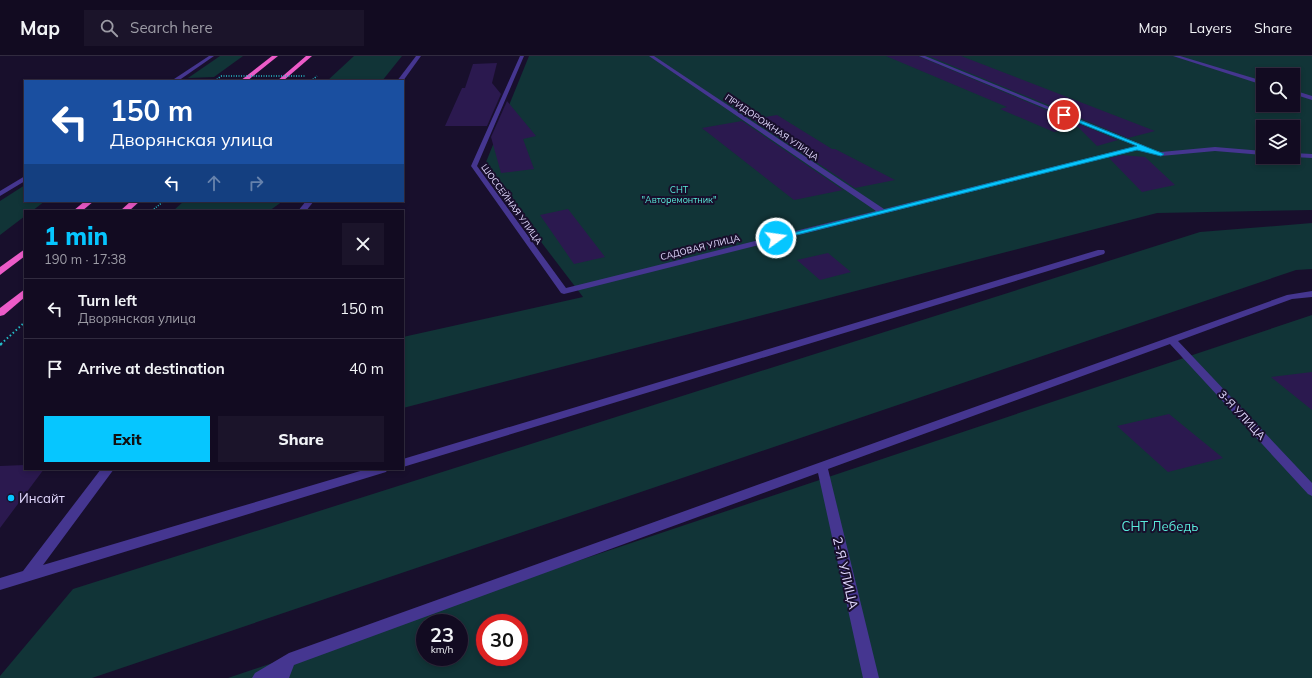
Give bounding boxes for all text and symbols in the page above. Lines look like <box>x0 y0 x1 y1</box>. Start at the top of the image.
search box <box>84 10 364 46</box>
text: Map <box>20 16 60 40</box>
icon: search <box>98 17 120 39</box>
text: Search here <box>130 18 213 37</box>
text: Map <box>1138 19 1167 37</box>
text: Layers <box>1189 19 1232 37</box>
text: Share <box>1254 19 1292 37</box>
map controls <box>1256 68 1300 164</box>
button: search <box>1256 68 1300 112</box>
street label: ПРИДОРОЖНАЯ УЛИЦА <box>723 91 821 163</box>
text: 150 m <box>110 93 193 128</box>
icon: left <box>44 96 96 148</box>
pin <box>1047 98 1081 132</box>
icon: arrive <box>1053 104 1075 126</box>
button: layers <box>1256 120 1300 164</box>
text: Дворянская улица <box>110 128 273 151</box>
street label: ШОССЕЙНАЯ УЛИЦА <box>479 162 545 247</box>
icon: left <box>161 172 183 194</box>
icon: ahead <box>203 172 225 194</box>
icon: right <box>245 172 267 194</box>
park label: СНТ "Авторемонтник" <box>642 184 716 205</box>
position arrow <box>755 217 797 259</box>
text: 1 min <box>44 221 108 251</box>
button: close <box>342 223 384 265</box>
street label: САДОВАЯ УЛИЦА <box>659 232 741 262</box>
text: 190 m · 17:38 <box>44 251 126 267</box>
text: Turn left <box>78 291 137 310</box>
icon: left <box>44 298 66 320</box>
text: 150 m <box>340 299 384 318</box>
text: Дворянская улица <box>78 310 196 326</box>
icon: arrive <box>44 358 66 380</box>
text: Arrive at destination <box>78 359 225 378</box>
text: 40 m <box>349 359 384 378</box>
street label: 3-Я УЛИЦА <box>1216 387 1268 443</box>
button: Exit <box>44 416 210 462</box>
button: Share <box>218 416 384 462</box>
place label: Инсайт <box>19 490 65 506</box>
marker: Инсайт <box>6 493 16 503</box>
park label: СНТ Лебедь <box>1121 518 1199 534</box>
street label: 2-Я УЛИЦА <box>830 535 862 611</box>
speed limit sign: 30 <box>476 614 528 666</box>
text: 23 <box>430 622 454 647</box>
text: km/h <box>431 643 453 656</box>

